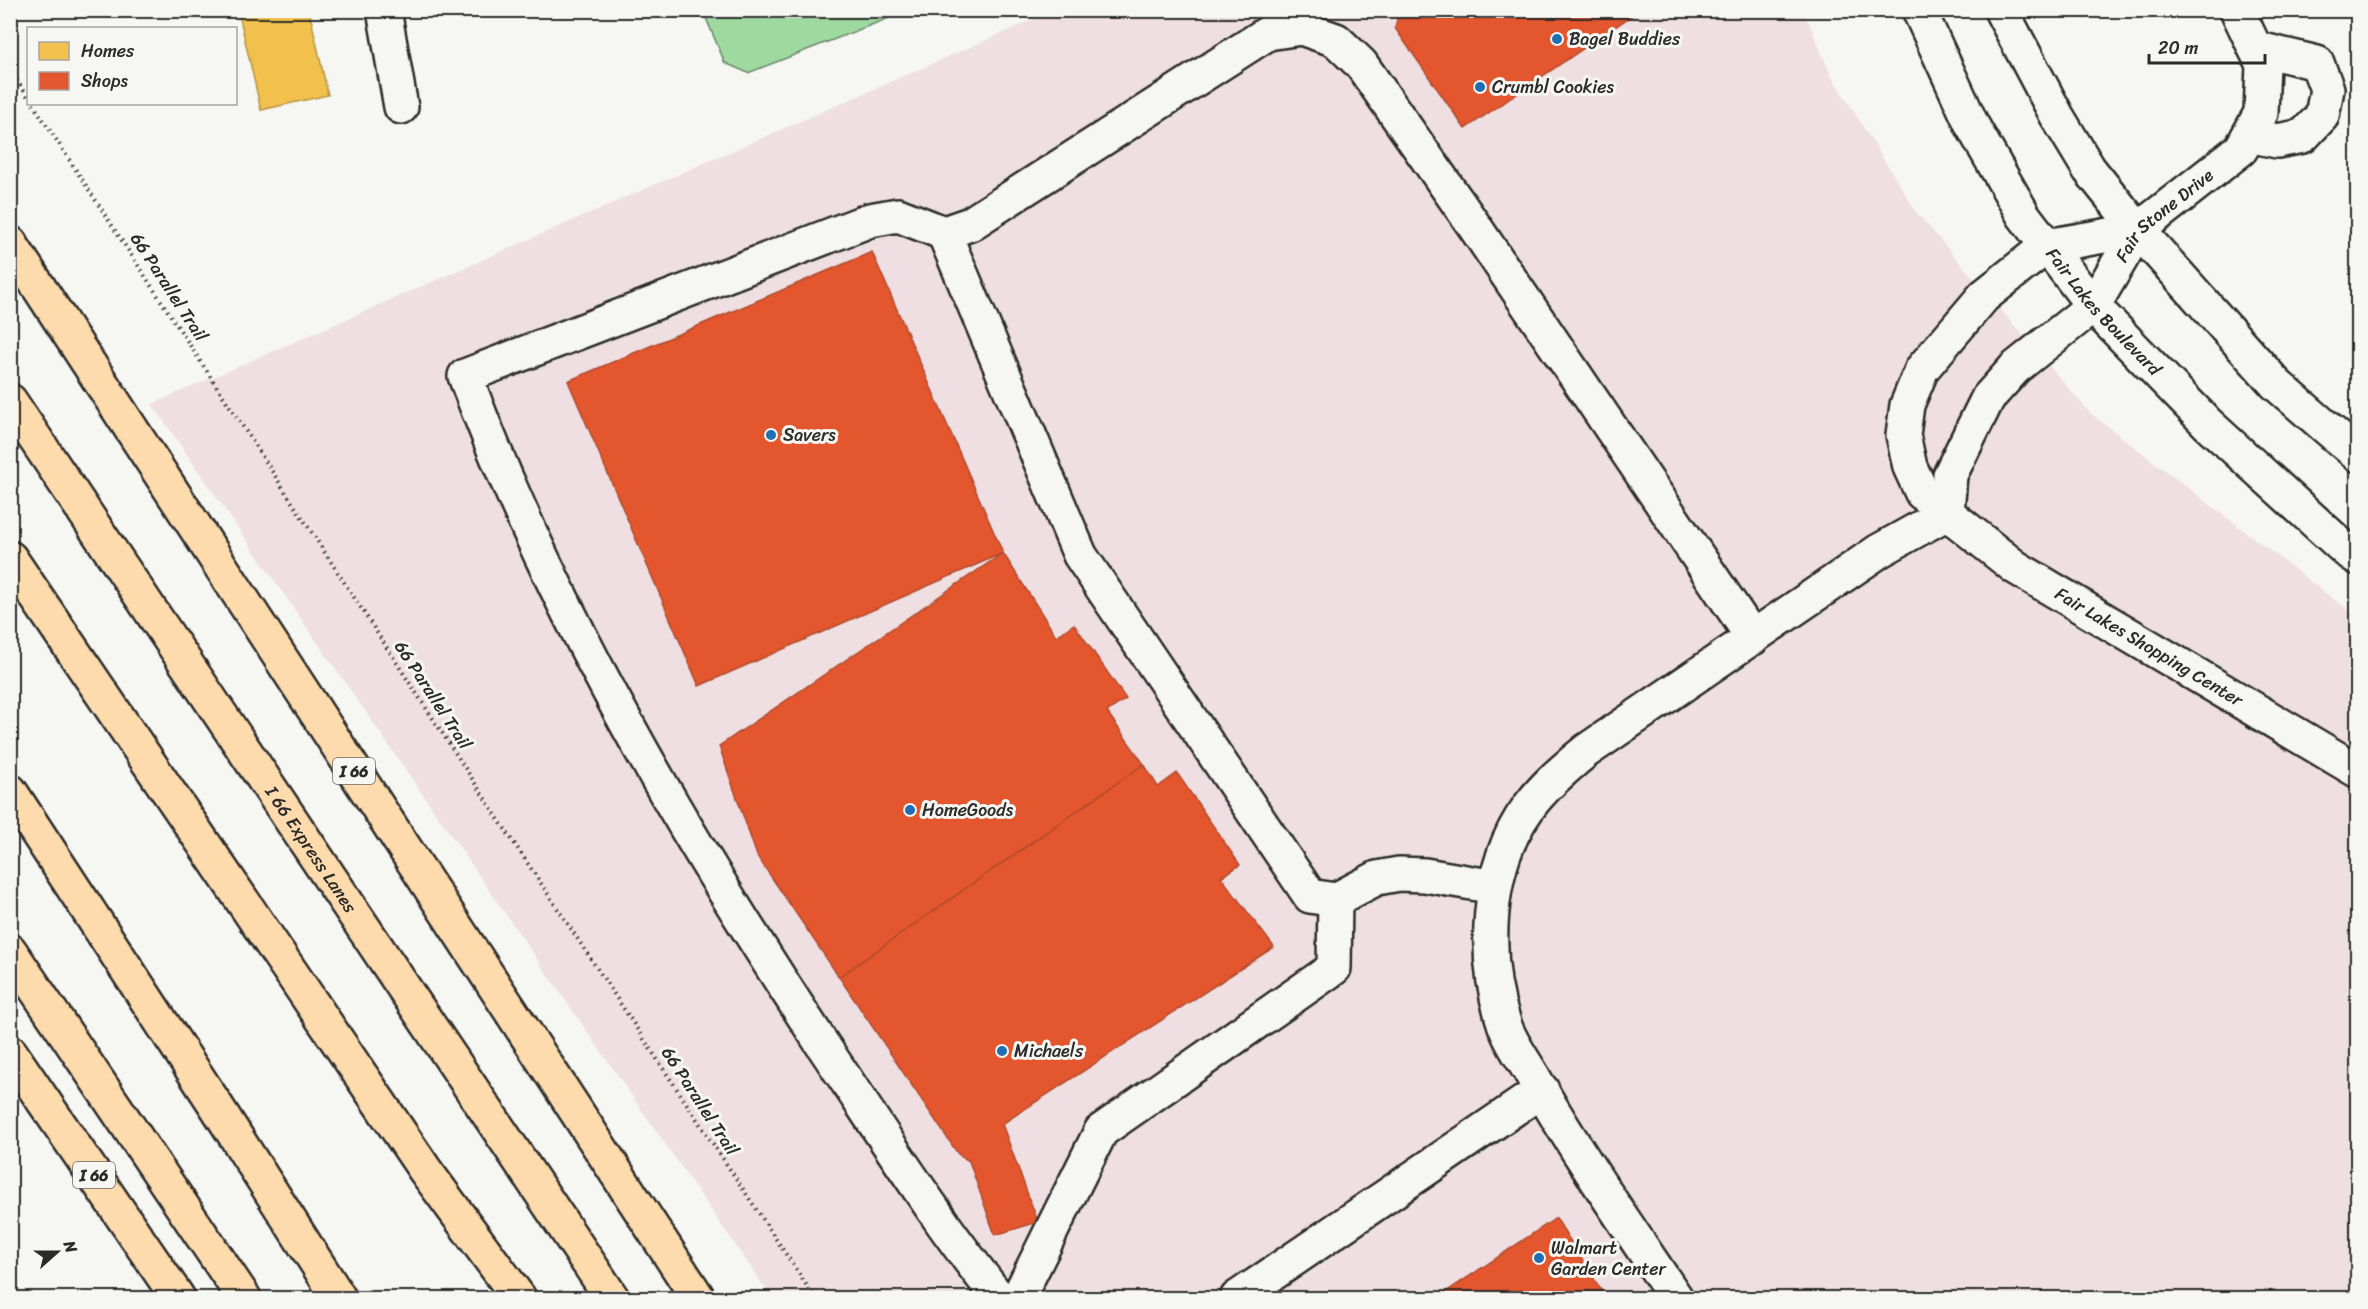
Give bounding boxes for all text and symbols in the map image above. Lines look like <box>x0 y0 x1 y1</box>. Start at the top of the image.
place label: Bagel Buddies <box>1569 23 1681 55</box>
legend <box>27 27 237 105</box>
scale bar <box>2149 27 2264 65</box>
marker: Bagel Buddies <box>1550 32 1564 46</box>
text: 20 m <box>2158 32 2198 64</box>
text: Homes <box>81 35 135 67</box>
text: Shops <box>81 65 128 97</box>
place label: Crumbl Cookies <box>1492 71 1615 103</box>
marker: Crumbl Cookies <box>1473 80 1487 94</box>
street label: Fair Stone Drive <box>2106 160 2221 269</box>
street label: 66 Parallel Trail <box>121 226 217 349</box>
street label: Fair Lakes Boulevard <box>2037 240 2170 385</box>
place label: Savers <box>783 419 836 451</box>
marker: Savers <box>764 428 778 442</box>
street label: Fair Lakes Shopping Center <box>2049 578 2251 716</box>
street label: 66 Parallel Trail <box>385 634 481 757</box>
road number: I 66 <box>333 758 375 784</box>
street label: I 66 Express Lanes <box>256 778 366 920</box>
place label: HomeGoods <box>922 794 1014 826</box>
marker: HomeGoods <box>903 803 917 817</box>
place label: Michaels <box>1014 1035 1084 1067</box>
street label: 66 Parallel Trail <box>652 1040 748 1163</box>
marker: Michaels <box>995 1044 1009 1058</box>
road number: I 66 <box>73 1162 115 1188</box>
north arrow <box>27 1222 87 1282</box>
place label: Walmart Garden Center <box>1551 1232 1668 1285</box>
text: N <box>55 1235 86 1258</box>
marker: Walmart Garden Center <box>1532 1251 1546 1265</box>

